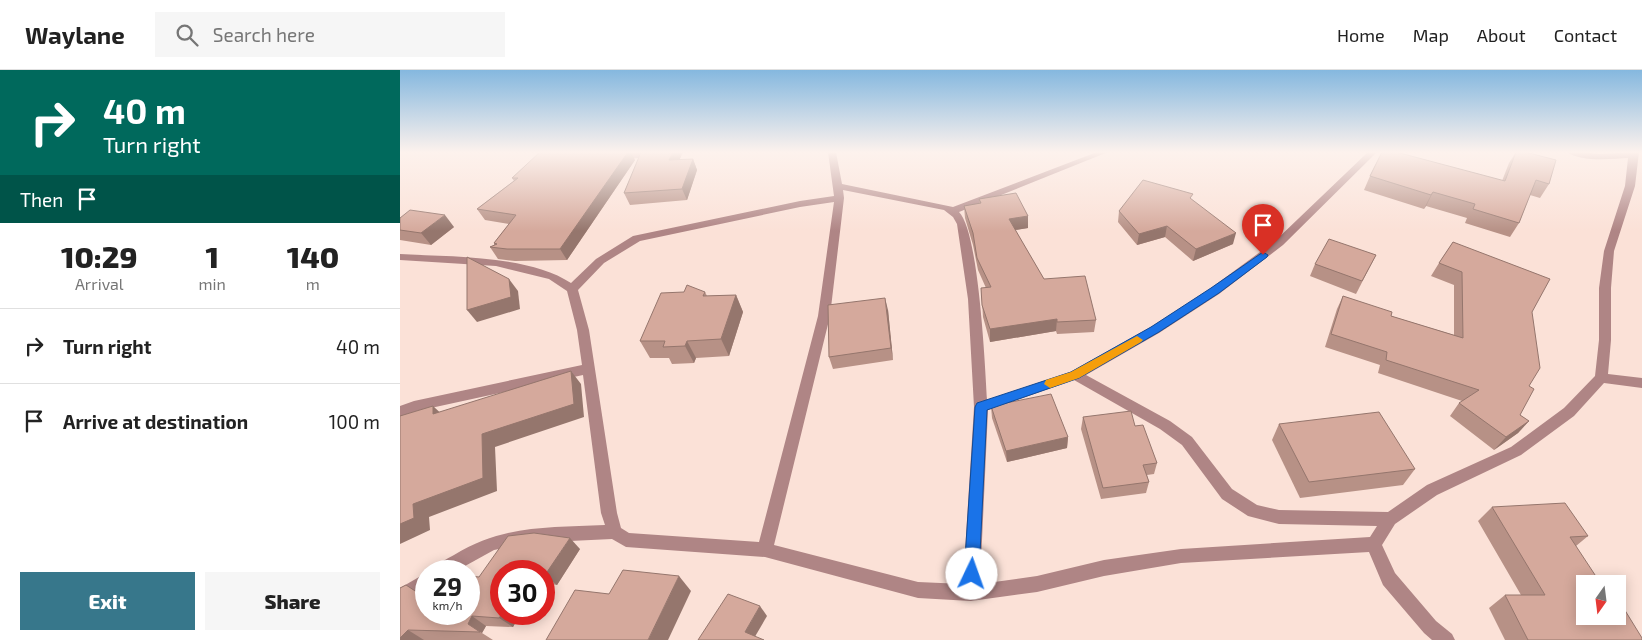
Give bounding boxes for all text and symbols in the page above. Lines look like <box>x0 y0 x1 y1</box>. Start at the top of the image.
search box <box>155 12 505 57</box>
text: Waylane <box>25 20 125 49</box>
icon: search <box>173 21 201 49</box>
text: Search here <box>213 23 315 46</box>
text: Home <box>1337 24 1385 46</box>
text: Map <box>1413 24 1449 46</box>
text: About <box>1477 24 1526 46</box>
text: Contact <box>1554 24 1617 46</box>
text: 40 m <box>103 89 186 131</box>
icon: right <box>20 90 85 155</box>
text: Turn right <box>103 131 201 157</box>
icon: arrive <box>73 185 101 213</box>
text: Then <box>20 188 63 211</box>
pin <box>1242 204 1284 255</box>
icon: arrive <box>1249 211 1277 239</box>
text: 10:29 <box>61 238 138 274</box>
text: 1 <box>205 238 219 274</box>
text: 140 <box>287 238 339 274</box>
text: Arrival <box>75 274 124 293</box>
text: min <box>199 274 226 293</box>
text: m <box>306 274 320 293</box>
icon: right <box>20 332 48 360</box>
text: Turn right <box>63 335 151 358</box>
text: 40 m <box>336 335 380 358</box>
icon: arrive <box>20 407 48 435</box>
text: Arrive at destination <box>63 410 248 433</box>
text: 100 m <box>329 410 380 433</box>
position arrow <box>945 547 997 599</box>
speed limit sign: 30 <box>490 560 555 625</box>
text: 29 <box>433 571 462 601</box>
button: Exit <box>20 572 195 630</box>
button: Share <box>205 572 380 630</box>
north arrow <box>1576 575 1626 625</box>
map controls <box>1576 575 1626 625</box>
text: km/h <box>433 598 462 612</box>

